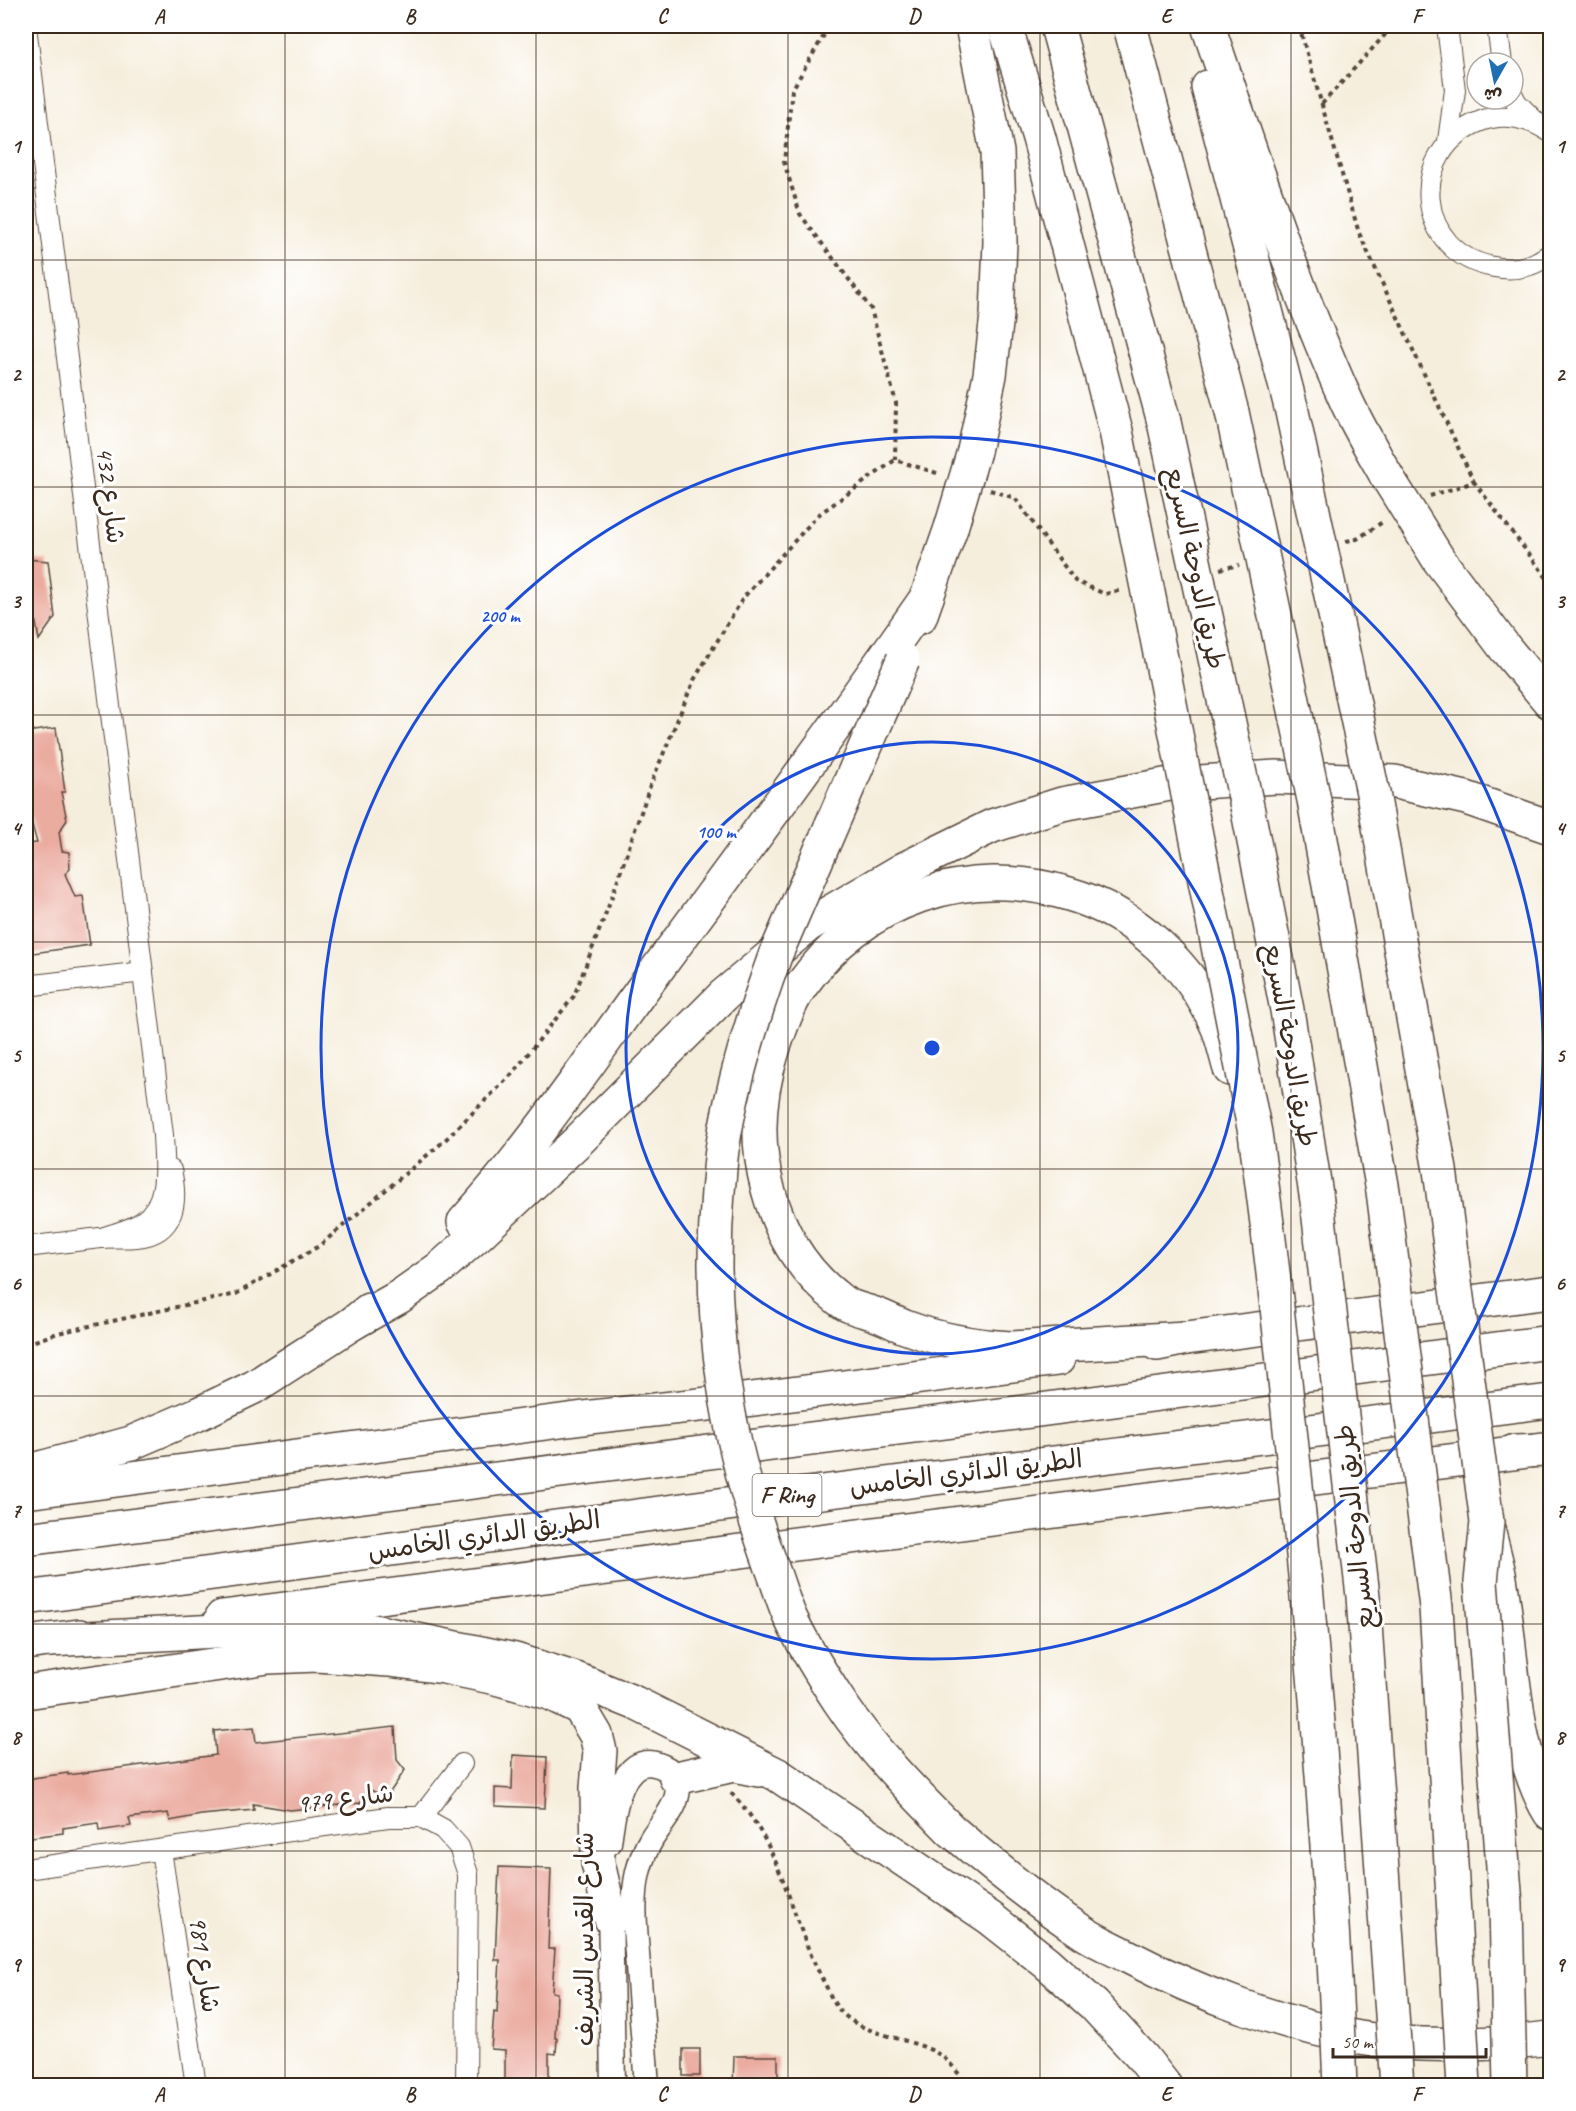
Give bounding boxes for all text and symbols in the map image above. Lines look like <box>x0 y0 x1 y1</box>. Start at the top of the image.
text: A <box>154 4 166 29</box>
text: B <box>405 4 417 29</box>
text: C <box>657 4 669 29</box>
text: D <box>908 4 922 29</box>
text: E <box>1161 4 1175 29</box>
text: F <box>1412 4 1426 29</box>
north arrow <box>1465 51 1525 111</box>
text: ش <box>1483 84 1503 106</box>
text: 1 <box>12 134 23 159</box>
text: 1 <box>1556 134 1567 159</box>
text: 2 <box>12 362 23 387</box>
text: 2 <box>1556 362 1567 387</box>
street label: شارع 432 <box>87 445 133 546</box>
street label: طريق الدوحة السريع <box>1156 464 1233 673</box>
text: 3 <box>12 589 23 614</box>
text: 3 <box>1556 589 1567 614</box>
text: 200 m <box>481 605 521 627</box>
text: 4 <box>12 816 24 841</box>
text: 4 <box>1556 816 1568 841</box>
text: 100 m <box>697 821 737 843</box>
street label: طريق الدوحة السريع <box>1254 941 1325 1150</box>
centre of rings <box>922 1038 942 1058</box>
text: 5 <box>12 1043 23 1068</box>
text: 5 <box>1556 1043 1567 1068</box>
text: 6 <box>11 1271 22 1296</box>
text: 6 <box>1555 1271 1566 1296</box>
street label: طريق الدوحة السريع <box>1327 1423 1384 1631</box>
street label: الطريق الدائري الخامس <box>848 1442 1085 1505</box>
road number: F Ring <box>752 1474 822 1516</box>
text: 7 <box>12 1498 23 1523</box>
text: 7 <box>1556 1498 1567 1523</box>
street label: الطريق الدائري الخامس <box>366 1503 603 1570</box>
text: 8 <box>12 1725 24 1750</box>
text: 8 <box>1556 1725 1568 1750</box>
street label: شارع 979 <box>295 1776 396 1822</box>
street label: شارع القدس الشريف <box>568 1832 602 2046</box>
street label: شارع 981 <box>180 1913 228 2015</box>
text: 9 <box>12 1952 23 1977</box>
text: 9 <box>1556 1952 1567 1977</box>
scale bar <box>1333 2021 1486 2059</box>
text: 50 m <box>1342 2031 1375 2053</box>
text: A <box>154 2082 166 2107</box>
text: B <box>405 2082 417 2107</box>
text: C <box>657 2082 669 2107</box>
text: D <box>908 2082 922 2107</box>
text: E <box>1161 2082 1175 2107</box>
text: F <box>1412 2082 1426 2107</box>

